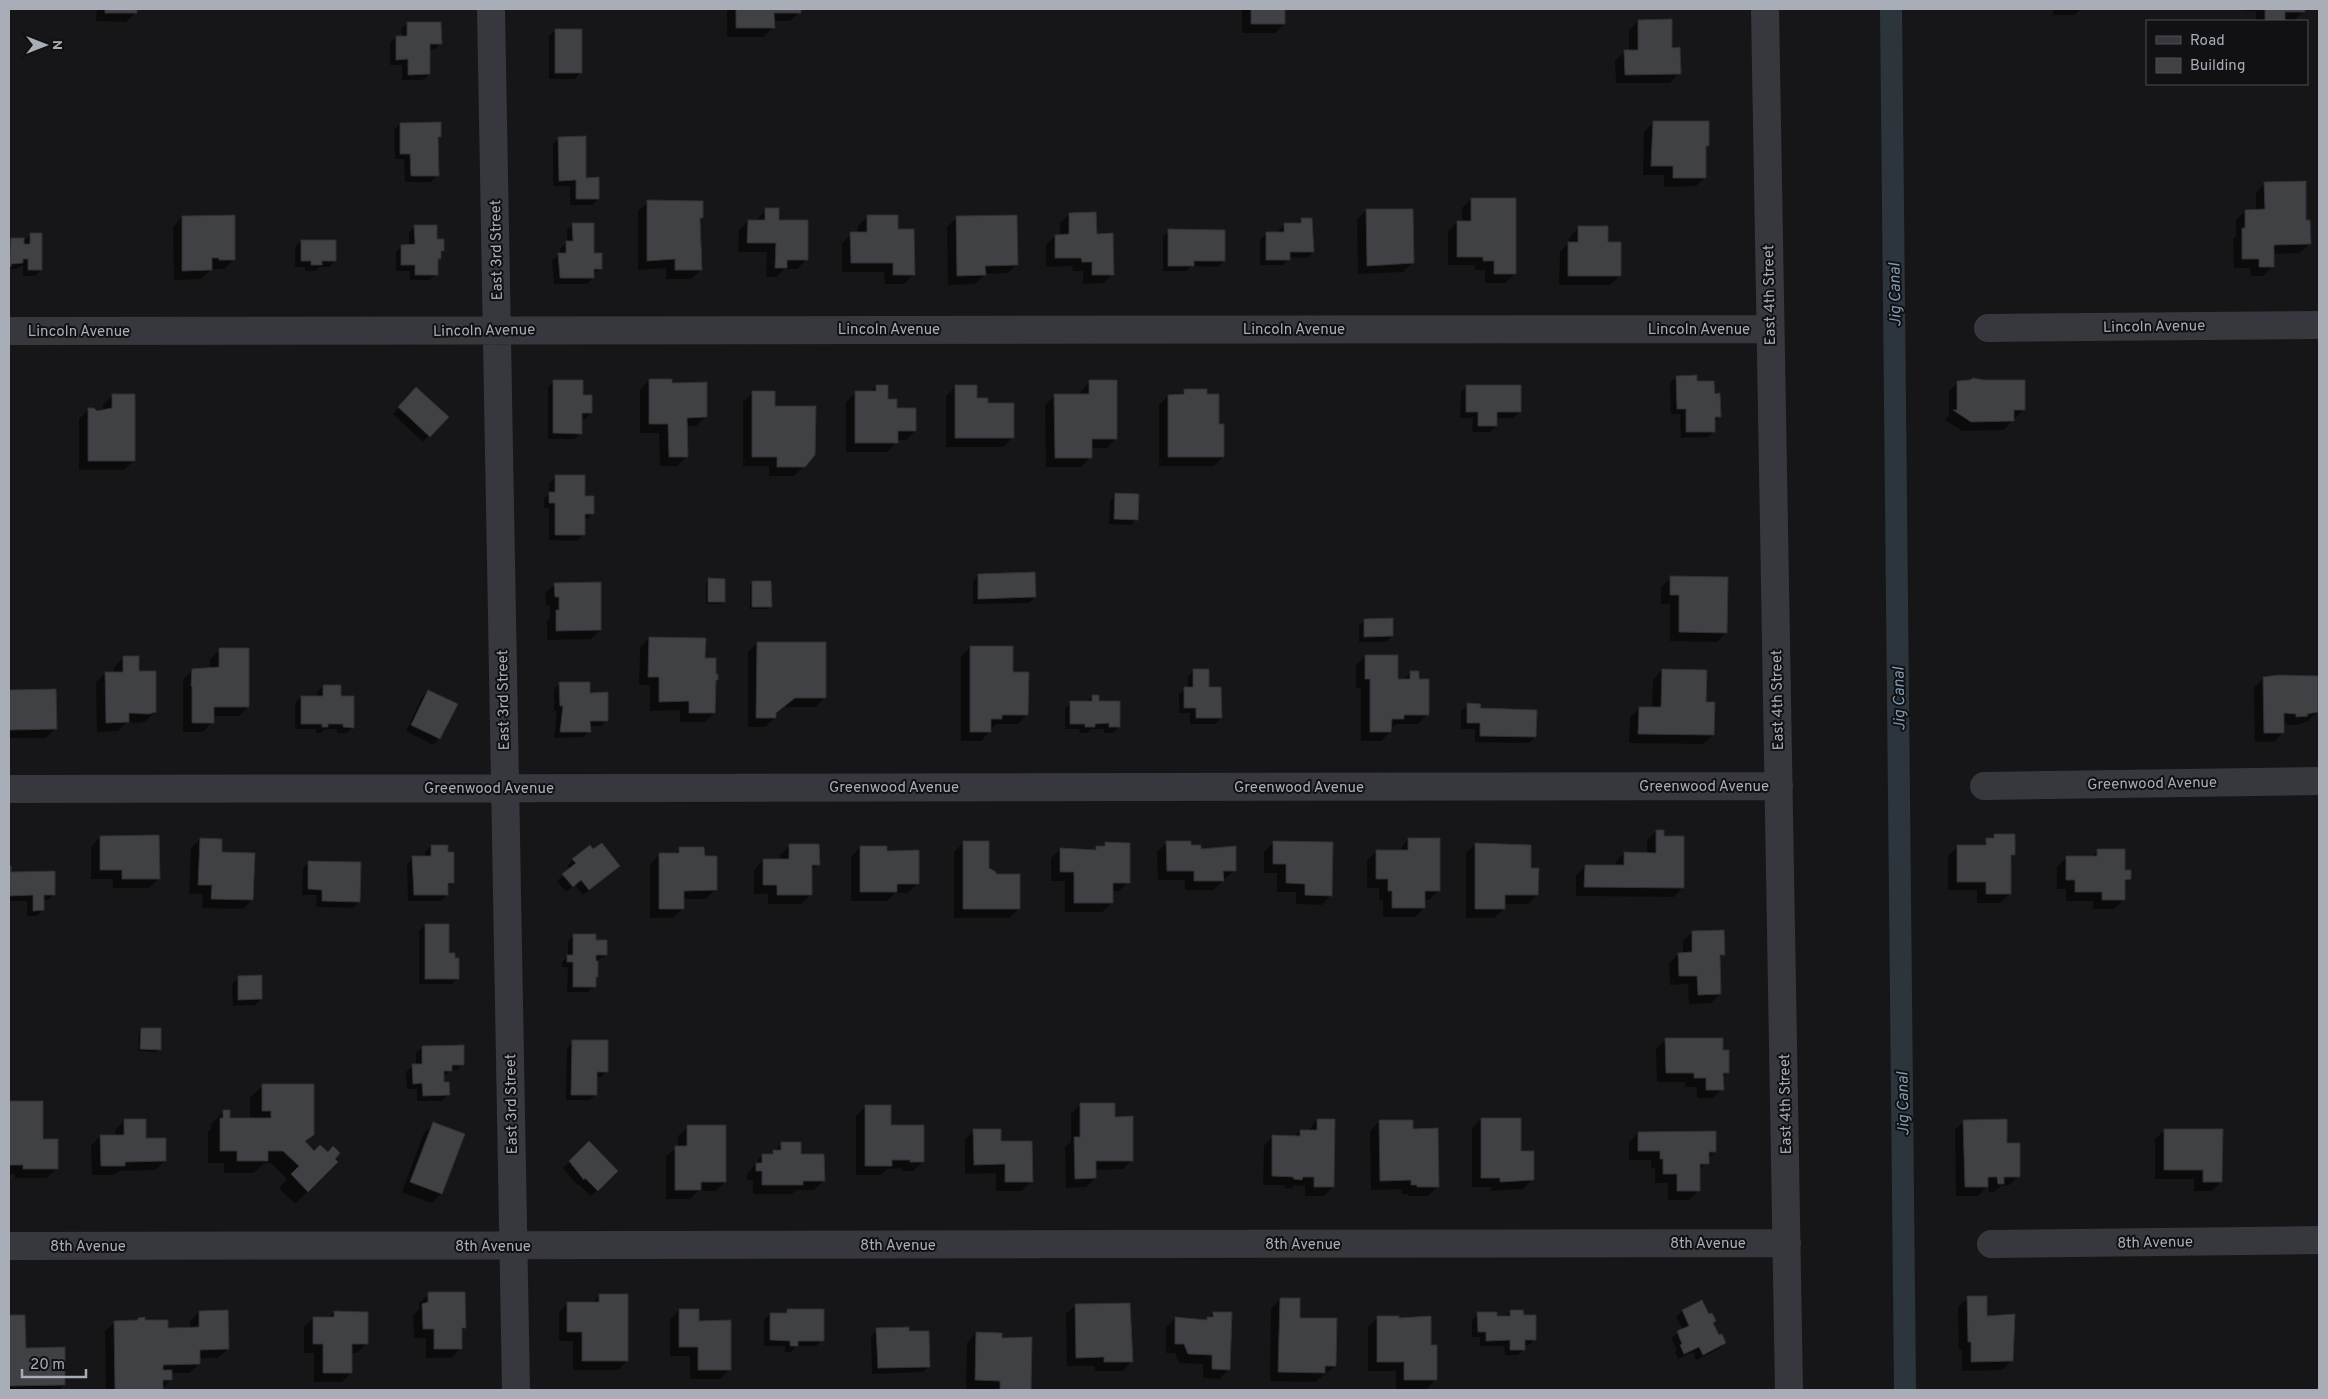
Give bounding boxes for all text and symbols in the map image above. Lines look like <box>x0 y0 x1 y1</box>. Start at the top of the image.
north arrow <box>20 20 70 70</box>
legend <box>2146 20 2308 85</box>
text: Road <box>2190 32 2225 51</box>
text: N <box>48 40 65 50</box>
text: Building <box>2190 57 2245 76</box>
street label: East 3rd Street <box>487 199 508 300</box>
street label: East 4th Street <box>1760 244 1781 346</box>
water label: Jig Canal <box>1885 262 1907 327</box>
street label: Lincoln Avenue <box>2103 317 2205 338</box>
street label: Lincoln Avenue <box>433 321 535 342</box>
street label: Lincoln Avenue <box>838 321 940 340</box>
street label: Lincoln Avenue <box>1243 321 1345 340</box>
street label: Lincoln Avenue <box>1648 321 1750 340</box>
street label: Lincoln Avenue <box>28 323 130 342</box>
street label: East 3rd Street <box>494 649 515 750</box>
street label: East 4th Street <box>1768 649 1789 751</box>
water label: Jig Canal <box>1889 666 1911 731</box>
street label: Greenwood Avenue <box>2087 774 2217 795</box>
street label: Greenwood Avenue <box>1639 778 1769 797</box>
street label: Greenwood Avenue <box>829 779 959 798</box>
street label: Greenwood Avenue <box>1234 779 1364 798</box>
street label: Greenwood Avenue <box>424 780 554 799</box>
street label: East 3rd Street <box>502 1053 523 1154</box>
street label: East 4th Street <box>1776 1053 1797 1155</box>
water label: Jig Canal <box>1893 1071 1915 1136</box>
street label: 8th Avenue <box>2117 1233 2193 1254</box>
street label: 8th Avenue <box>1670 1235 1746 1254</box>
street label: 8th Avenue <box>1265 1236 1341 1255</box>
street label: 8th Avenue <box>860 1237 936 1256</box>
street label: 8th Avenue <box>50 1238 126 1257</box>
street label: 8th Avenue <box>455 1238 531 1257</box>
scale bar <box>22 1346 86 1378</box>
text: 20 m <box>30 1356 65 1375</box>

